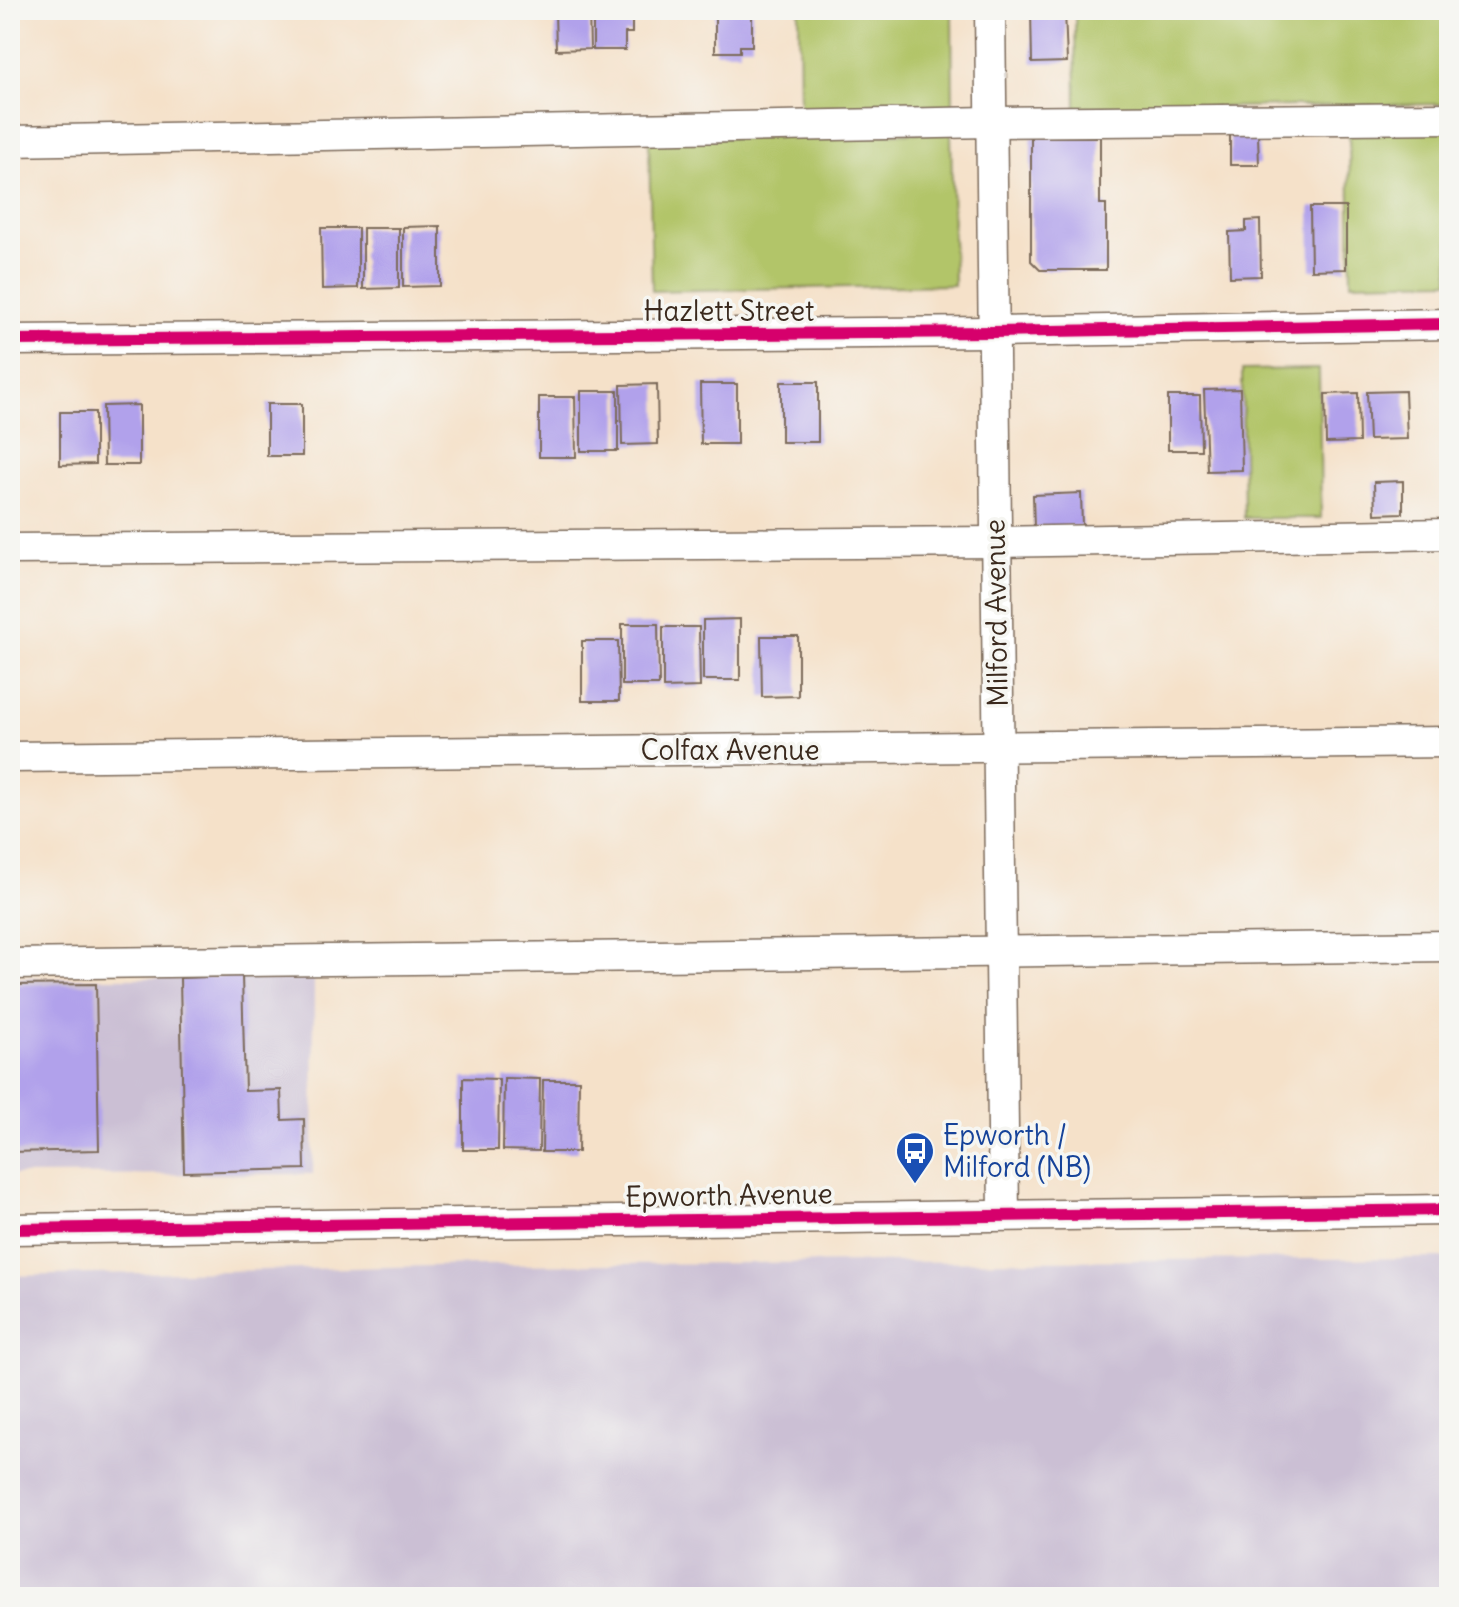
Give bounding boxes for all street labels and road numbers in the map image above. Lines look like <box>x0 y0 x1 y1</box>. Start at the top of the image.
street label: Hazlett Street <box>643 293 815 329</box>
street label: Milford Avenue <box>976 519 1016 707</box>
street label: Colfax Avenue <box>640 732 820 768</box>
street label: Epworth Avenue <box>625 1175 833 1215</box>

